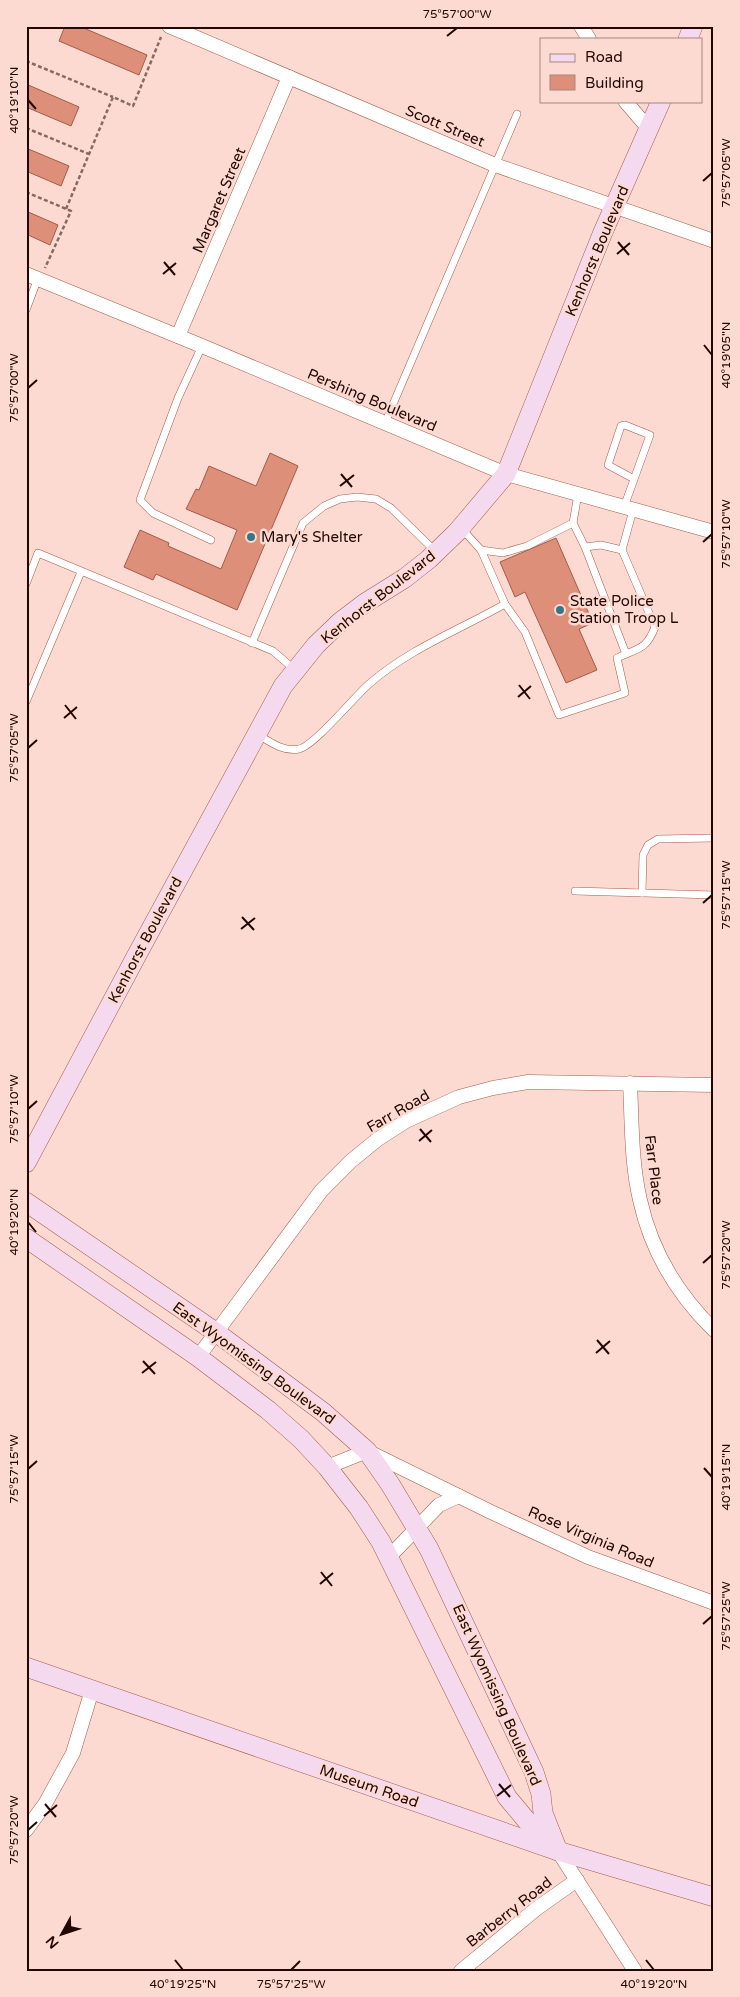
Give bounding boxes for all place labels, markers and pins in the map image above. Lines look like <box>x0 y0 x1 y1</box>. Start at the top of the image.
place label: Mary's Shelter <box>261 528 363 546</box>
marker: Mary's Shelter <box>245 531 257 543</box>
place label: State Police Station Troop L <box>570 592 679 627</box>
marker: State Police Station Troop L <box>554 604 566 616</box>

